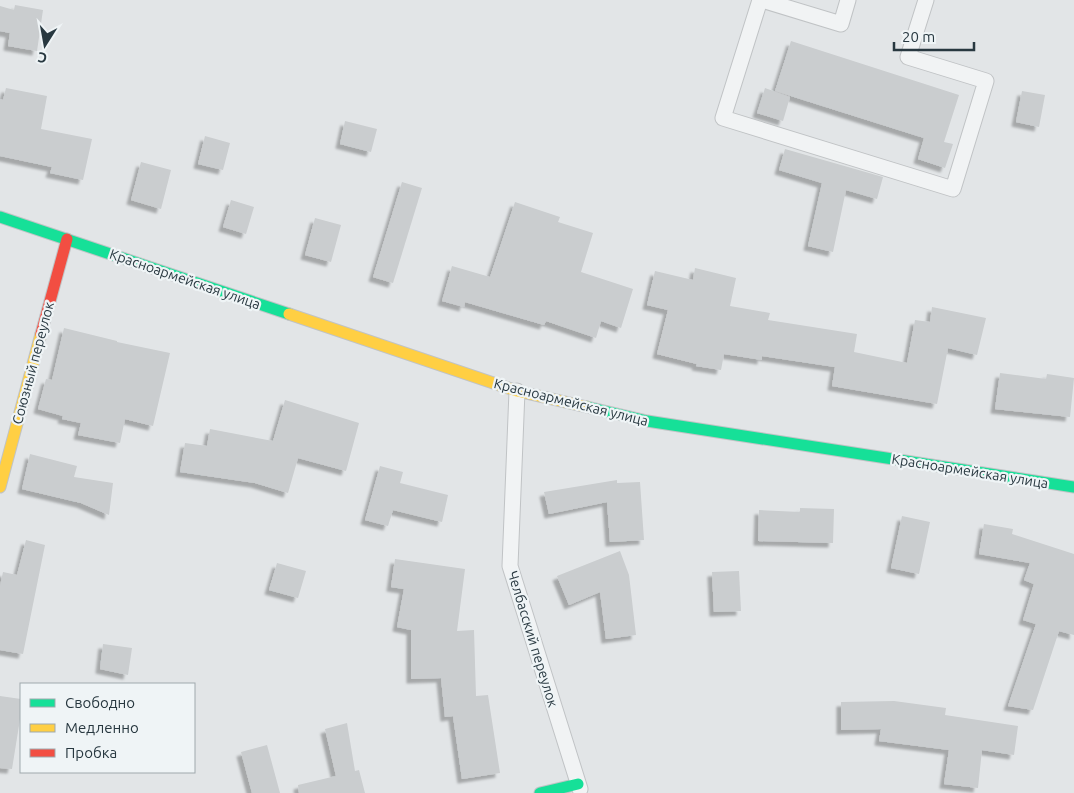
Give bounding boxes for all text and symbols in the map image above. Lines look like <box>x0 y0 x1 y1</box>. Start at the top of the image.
north arrow <box>20 20 70 70</box>
scale bar <box>894 20 974 52</box>
text: 20 m <box>902 28 935 45</box>
text: С <box>37 49 48 66</box>
street label: Красноармейская улица <box>108 246 262 312</box>
street label: Союзный переулок <box>9 300 57 426</box>
street label: Красноармейская улица <box>492 375 650 429</box>
street label: Красноармейская улица <box>891 451 1049 491</box>
street label: Челбасский переулок <box>505 569 561 709</box>
legend <box>20 683 195 773</box>
text: Свободно <box>65 694 135 711</box>
text: Медленно <box>65 719 139 736</box>
text: Пробка <box>65 744 117 761</box>

